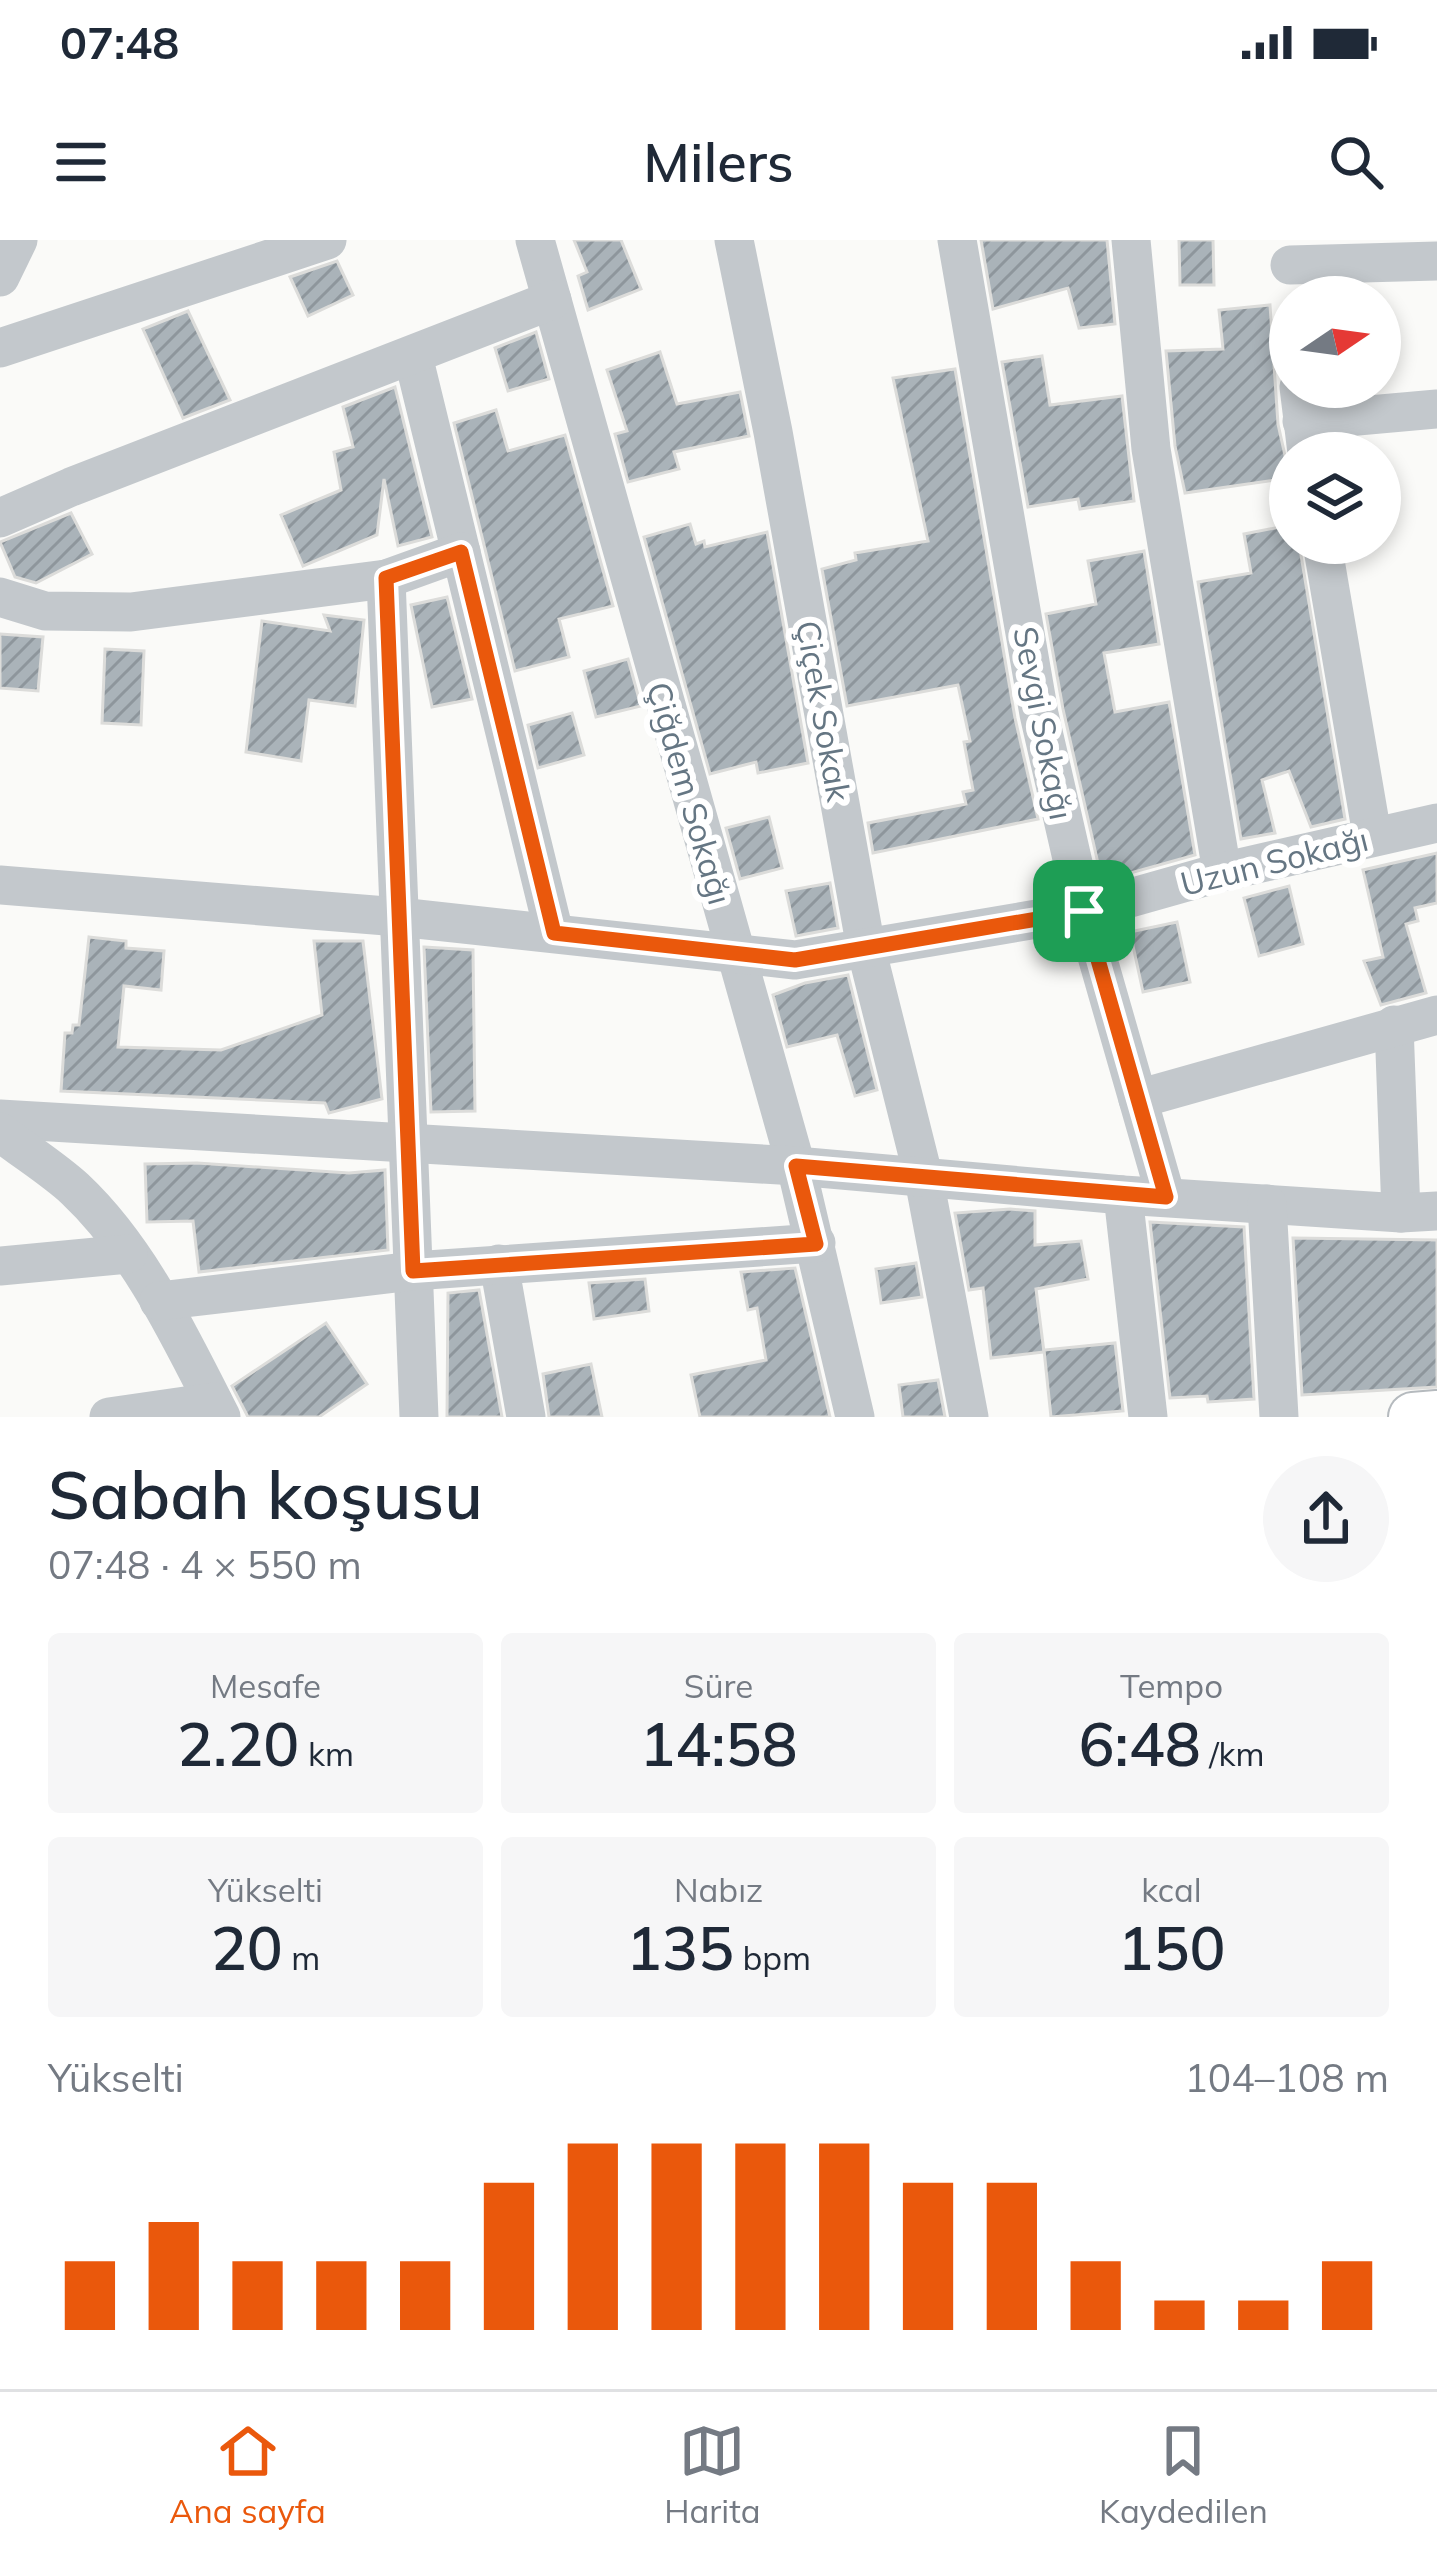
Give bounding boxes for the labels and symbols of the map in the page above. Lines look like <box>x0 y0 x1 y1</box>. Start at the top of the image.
north arrow <box>1269 276 1401 408</box>
street label: Çiçek Sokak <box>788 617 860 806</box>
street label: Sevgi Sokağı <box>1005 623 1083 823</box>
street label: Çiğdem Sokağı <box>639 677 741 909</box>
street label: Uzun Sokağı <box>1176 818 1372 904</box>
pin <box>1033 860 1135 962</box>

